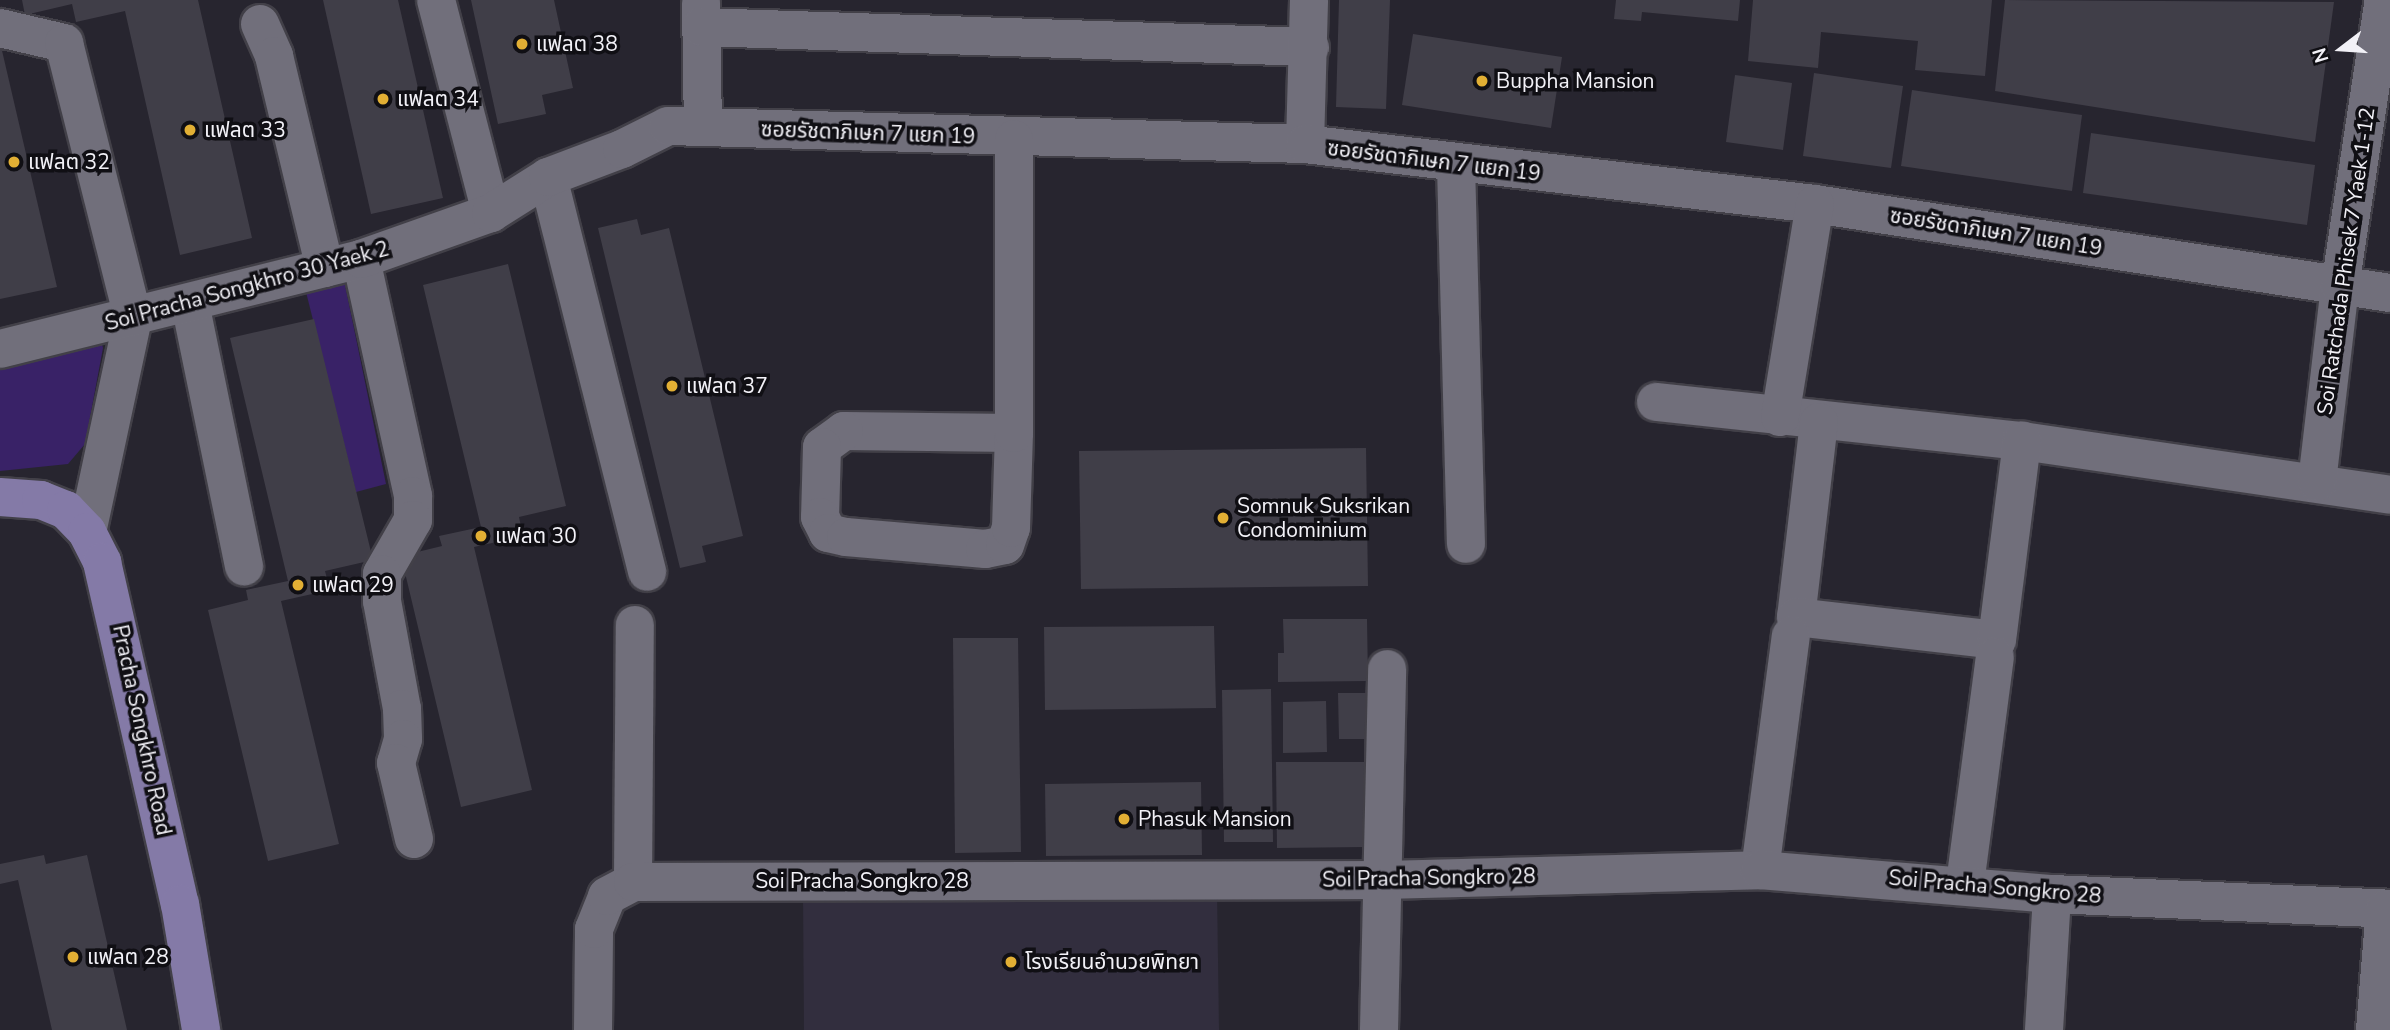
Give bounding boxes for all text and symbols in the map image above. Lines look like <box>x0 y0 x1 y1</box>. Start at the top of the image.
north arrow <box>2306 14 2376 84</box>
place label: แฟลต 38 <box>536 31 618 57</box>
marker: แฟลต 38 <box>514 36 530 52</box>
text: N <box>2306 45 2335 66</box>
place label: Buppha Mansion <box>1496 68 1655 94</box>
marker: Buppha Mansion <box>1474 73 1490 89</box>
place label: แฟลต 34 <box>397 86 479 112</box>
marker: แฟลต 34 <box>375 91 391 107</box>
street label: Soi Ratchada Phisek 7 Yaek 1-12 <box>2312 106 2380 416</box>
place label: แฟลต 33 <box>204 117 286 143</box>
street label: ซอยรัชดาภิเษก 7 แยก 19 <box>760 117 976 149</box>
marker: แฟลต 33 <box>182 122 198 138</box>
street label: ซอยรัชดาภิเษก 7 แยก 19 <box>1326 135 1542 187</box>
place label: แฟลต 32 <box>28 149 110 175</box>
marker: แฟลต 32 <box>6 154 22 170</box>
street label: ซอยรัชดาภิเษก 7 แยก 19 <box>1888 203 2104 261</box>
street label: Soi Pracha Songkhro 30 Yaek 2 <box>102 236 392 336</box>
place label: แฟลต 37 <box>686 373 768 399</box>
marker: แฟลต 37 <box>664 378 680 394</box>
place label: Somnuk Suksrikan Condominium <box>1237 493 1410 543</box>
marker: Somnuk Suksrikan Condominium <box>1215 510 1231 526</box>
place label: แฟลต 30 <box>495 523 577 549</box>
marker: แฟลต 30 <box>473 528 489 544</box>
place label: แฟลต 29 <box>312 572 394 598</box>
marker: แฟลต 29 <box>290 577 306 593</box>
street label: Pracha Songkhro Road <box>107 623 177 837</box>
place label: Phasuk Mansion <box>1138 806 1292 832</box>
marker: Phasuk Mansion <box>1116 811 1132 827</box>
street label: Soi Pracha Songkro 28 <box>1322 864 1536 892</box>
street label: Soi Pracha Songkro 28 <box>1887 865 2103 909</box>
street label: Soi Pracha Songkro 28 <box>755 868 969 894</box>
place label: แฟลต 28 <box>87 944 169 970</box>
marker: แฟลต 28 <box>65 949 81 965</box>
place label: โรงเรียนอำนวยพิทยา <box>1025 949 1199 975</box>
marker: โรงเรียนอำนวยพิทยา <box>1003 954 1019 970</box>

